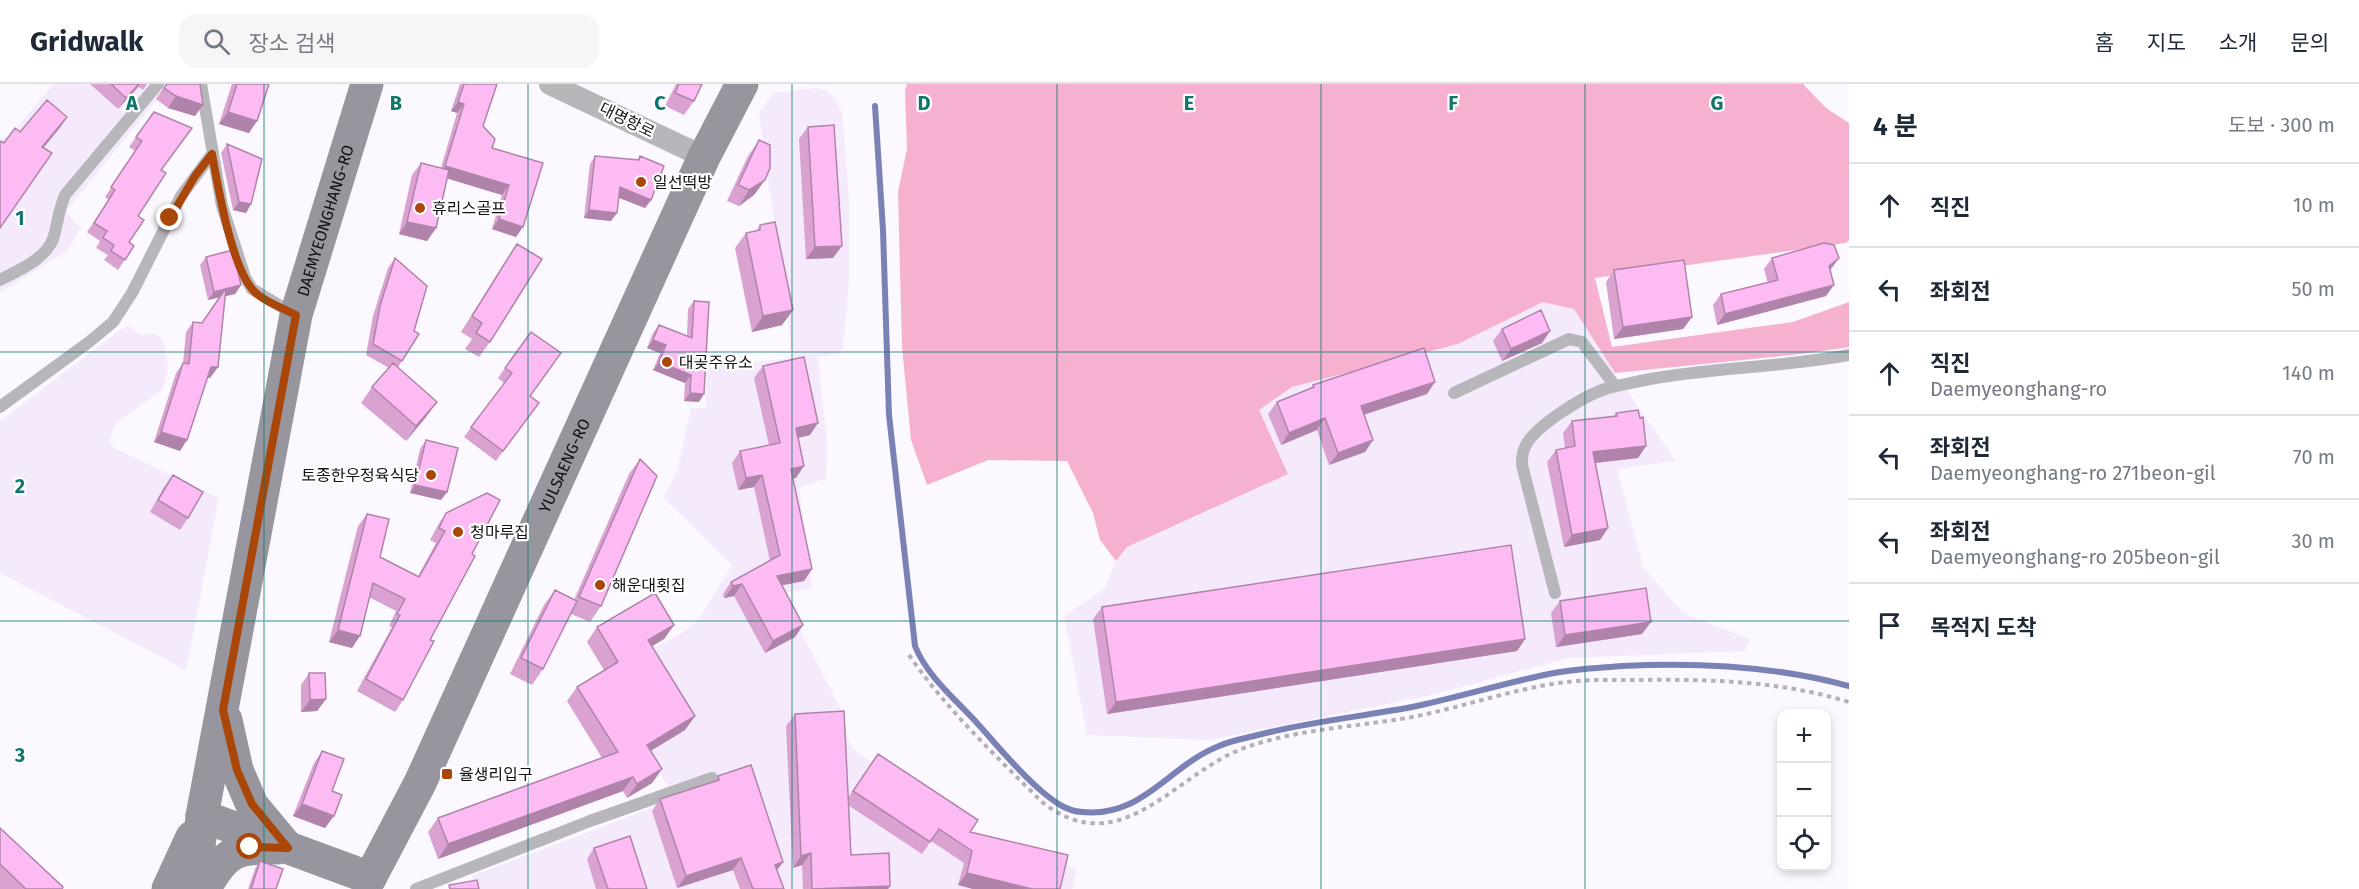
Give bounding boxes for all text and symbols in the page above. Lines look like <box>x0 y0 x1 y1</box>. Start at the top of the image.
search box <box>179 14 599 68</box>
text: Gridwalk <box>30 25 143 58</box>
icon: search <box>200 25 233 58</box>
text: 장소 검색 <box>248 30 335 57</box>
text: 홈 <box>2095 30 2114 56</box>
text: 지도 <box>2147 30 2186 56</box>
text: 소개 <box>2219 30 2257 56</box>
text: 문의 <box>2290 30 2329 56</box>
text: A <box>125 91 139 115</box>
text: B <box>390 91 402 115</box>
text: C <box>654 91 666 115</box>
text: D <box>917 91 931 115</box>
text: E <box>1184 91 1194 115</box>
text: F <box>1448 91 1458 115</box>
text: G <box>1711 91 1723 115</box>
street label: 대명항로 <box>596 99 658 142</box>
text: 4 분 <box>1873 111 1918 142</box>
text: 도보 · 300 m <box>2228 113 2335 137</box>
street label: DAEMYEONGHANG-RO <box>293 142 357 299</box>
place label: 일선떡방 <box>653 173 712 192</box>
marker: 일선떡방 <box>634 175 648 189</box>
icon: ahead <box>1873 189 1906 222</box>
text: 10 m <box>2293 193 2335 217</box>
text: 직진 <box>1930 194 1970 221</box>
place label: 휴리스골프 <box>432 199 506 218</box>
marker: 휴리스골프 <box>413 201 427 215</box>
route end <box>156 204 182 230</box>
text: 1 <box>15 206 25 230</box>
icon: left <box>1873 273 1906 306</box>
text: 50 m <box>2291 277 2335 301</box>
text: 좌회전 <box>1930 278 1991 305</box>
text: 직진 <box>1930 350 1970 377</box>
place label: 대곶주유소 <box>679 353 753 372</box>
marker: 대곶주유소 <box>660 355 674 369</box>
icon: ahead <box>1873 357 1906 390</box>
text: 140 m <box>2282 361 2335 385</box>
text: Daemyeonghang-ro <box>1930 377 2107 401</box>
street label: YULSAENG-RO <box>534 415 594 516</box>
text: 좌회전 <box>1930 434 1991 461</box>
icon: left <box>1873 441 1906 474</box>
text: 70 m <box>2293 445 2335 469</box>
text: Daemyeonghang-ro 271beon-gil <box>1930 461 2216 485</box>
place label: 토종한우정육식당 <box>301 466 419 485</box>
marker: 토종한우정육식당 <box>424 468 438 482</box>
text: 2 <box>15 474 25 498</box>
text: 좌회전 <box>1930 518 1991 545</box>
place label: 청마루집 <box>470 523 529 542</box>
marker: 청마루집 <box>451 525 465 539</box>
icon: left <box>1873 525 1906 558</box>
text: 30 m <box>2291 529 2335 553</box>
text: Daemyeonghang-ro 205beon-gil <box>1930 545 2220 569</box>
place label: 해운대횟집 <box>612 576 686 595</box>
marker: 해운대횟집 <box>593 578 607 592</box>
icon: arrive <box>1873 609 1906 642</box>
text: 목적지 도착 <box>1930 614 2036 641</box>
map controls <box>1777 709 1831 871</box>
button: + <box>1777 709 1831 763</box>
text: 3 <box>14 743 25 767</box>
button: − <box>1777 763 1831 817</box>
place label: 율생리입구 <box>459 765 533 784</box>
marker: 율생리입구 <box>440 767 454 781</box>
button: locate <box>1777 817 1831 871</box>
route start <box>236 833 262 859</box>

